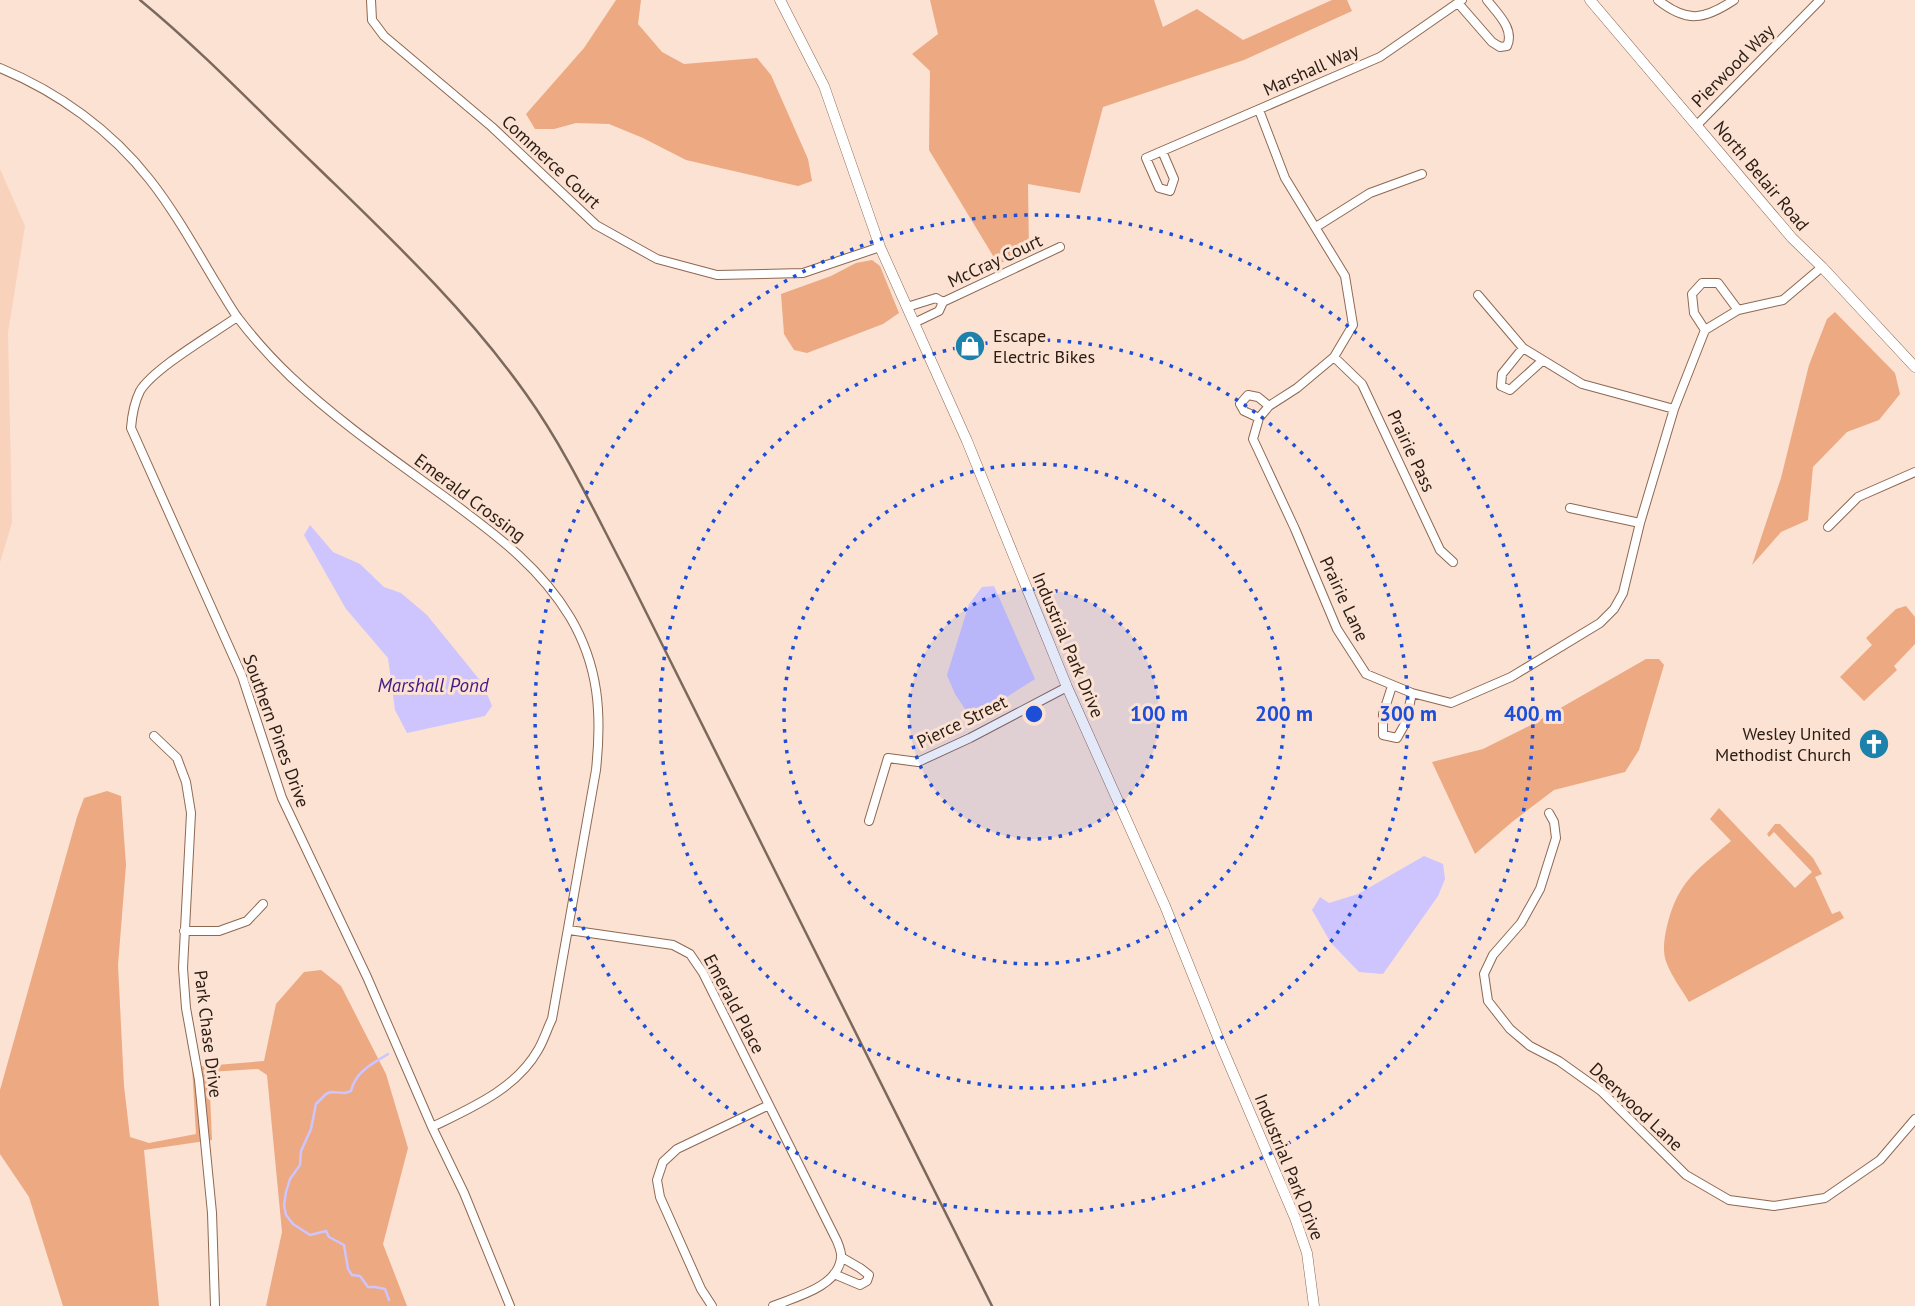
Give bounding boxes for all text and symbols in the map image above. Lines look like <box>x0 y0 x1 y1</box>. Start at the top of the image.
street label: Pierwood Way <box>1686 19 1779 112</box>
street label: Marshall Way <box>1259 38 1363 101</box>
street label: Commerce Court <box>497 110 606 213</box>
street label: North Belair Road <box>1709 116 1814 235</box>
street label: McCray Court <box>944 229 1046 292</box>
place label: Escape Electric Bikes <box>993 324 1095 368</box>
shop icon: Escape Electric Bikes <box>953 329 987 363</box>
street label: Prairie Pass <box>1382 406 1440 495</box>
street label: Emerald Crossing <box>410 448 531 547</box>
street label: Prairie Lane <box>1315 553 1374 645</box>
street label: Industrial Park Drive <box>1027 569 1109 721</box>
street label: Southern Pines Drive <box>238 651 315 811</box>
water label: Marshall Pond <box>377 673 490 697</box>
street label: Pierce Street <box>913 690 1011 753</box>
text: 100 m <box>1130 700 1188 727</box>
text: 200 m <box>1255 700 1313 727</box>
text: 300 m <box>1379 700 1437 727</box>
text: 400 m <box>1504 700 1562 727</box>
centre of rings <box>1022 702 1046 726</box>
place label: Wesley United Methodist Church <box>1715 722 1851 766</box>
church icon: Wesley United Methodist Church <box>1857 727 1891 761</box>
street label: Emerald Place <box>699 950 770 1057</box>
street label: Park Chase Drive <box>189 969 228 1099</box>
street label: Deerwood Lane <box>1585 1057 1688 1156</box>
street label: Industrial Park Drive <box>1250 1090 1329 1243</box>

